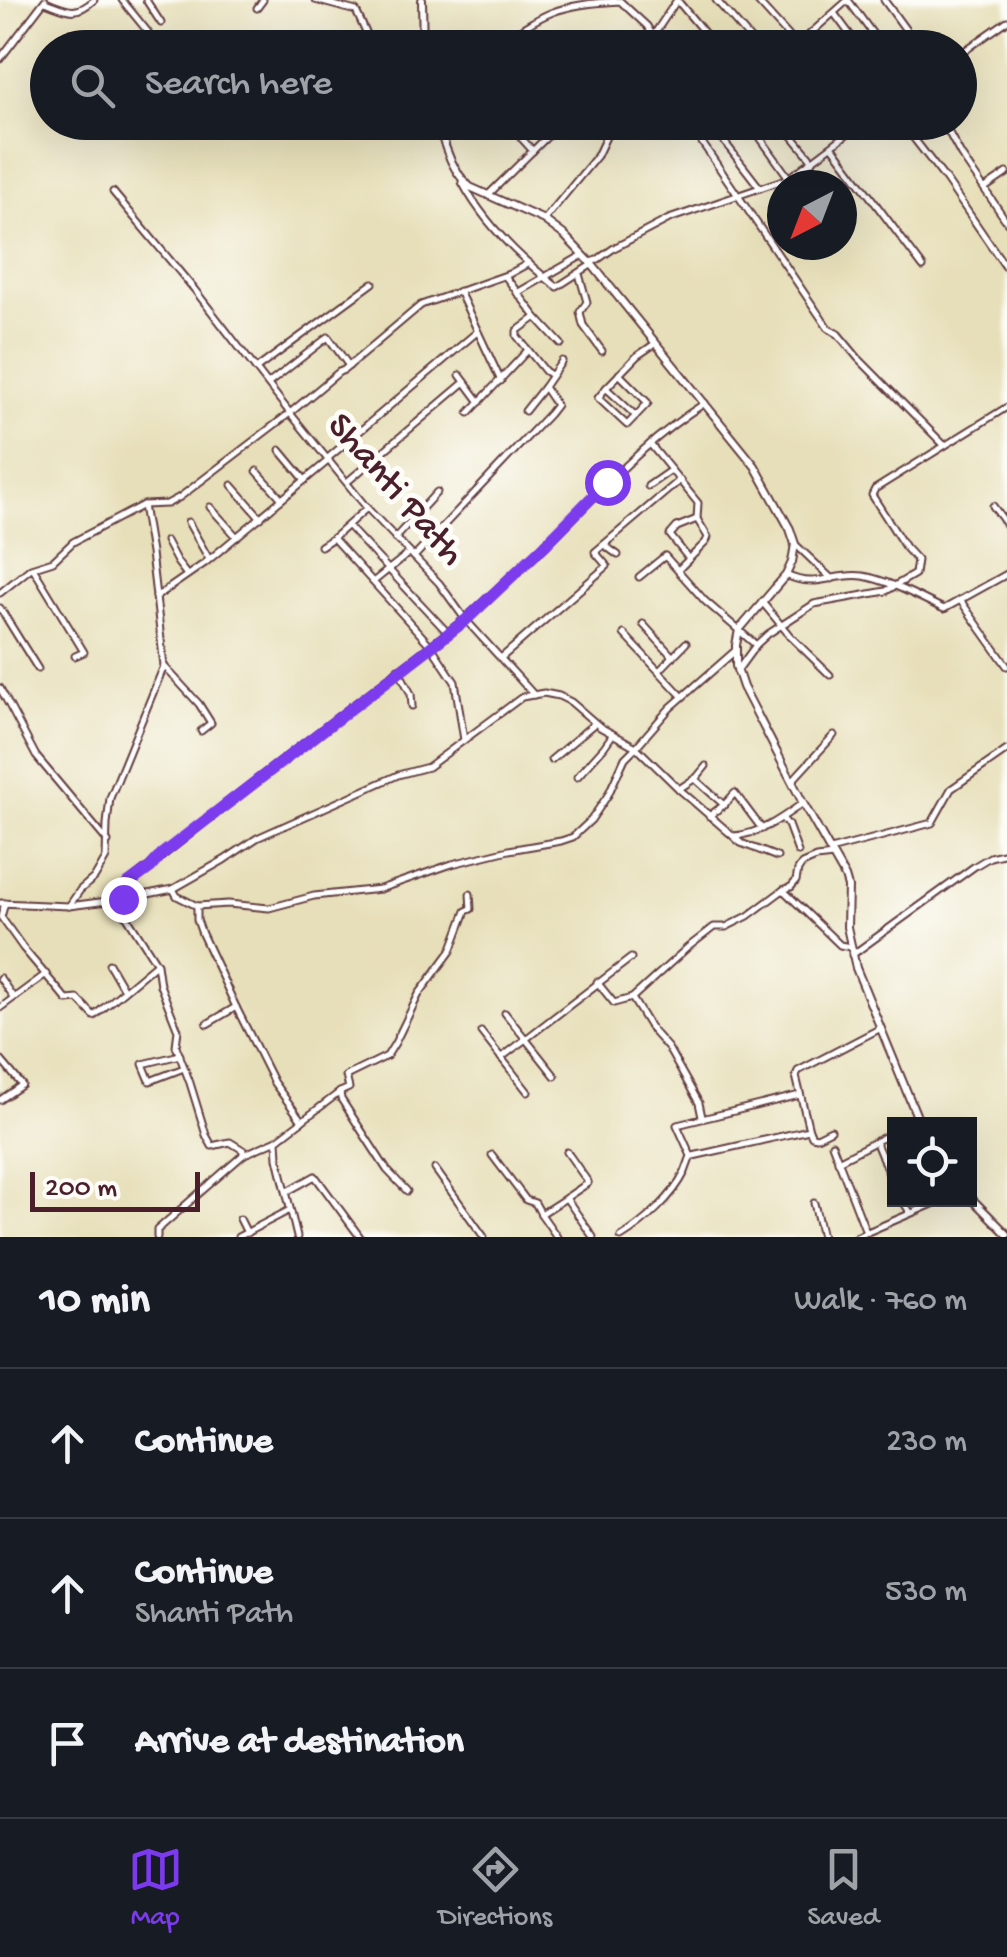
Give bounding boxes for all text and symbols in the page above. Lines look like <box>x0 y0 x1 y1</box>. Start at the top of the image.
search box <box>30 30 977 140</box>
icon: search <box>65 58 120 113</box>
text: Search here <box>145 63 332 107</box>
north arrow <box>767 170 857 260</box>
street label: Shanti Path <box>316 406 472 576</box>
route start <box>585 460 631 506</box>
route end <box>101 877 147 923</box>
map controls <box>887 1117 977 1207</box>
button: locate <box>887 1117 977 1207</box>
scale bar <box>30 1167 200 1212</box>
text: 200 m <box>45 1173 117 1206</box>
text: 10 min <box>40 1278 150 1327</box>
text: Walk · 760 m <box>794 1283 967 1321</box>
icon: ahead <box>40 1416 95 1471</box>
text: Continue <box>135 1421 273 1465</box>
text: 230 m <box>886 1424 967 1462</box>
text: Continue <box>135 1552 273 1596</box>
icon: ahead <box>40 1566 95 1621</box>
text: 530 m <box>885 1574 967 1612</box>
text: Shanti Path <box>135 1596 293 1634</box>
icon: arrive <box>40 1716 95 1771</box>
text: Arrive at destination <box>135 1721 464 1765</box>
tab: Map <box>128 1842 183 1935</box>
tab: Directions <box>438 1842 552 1935</box>
tab: Saved <box>807 1842 879 1935</box>

